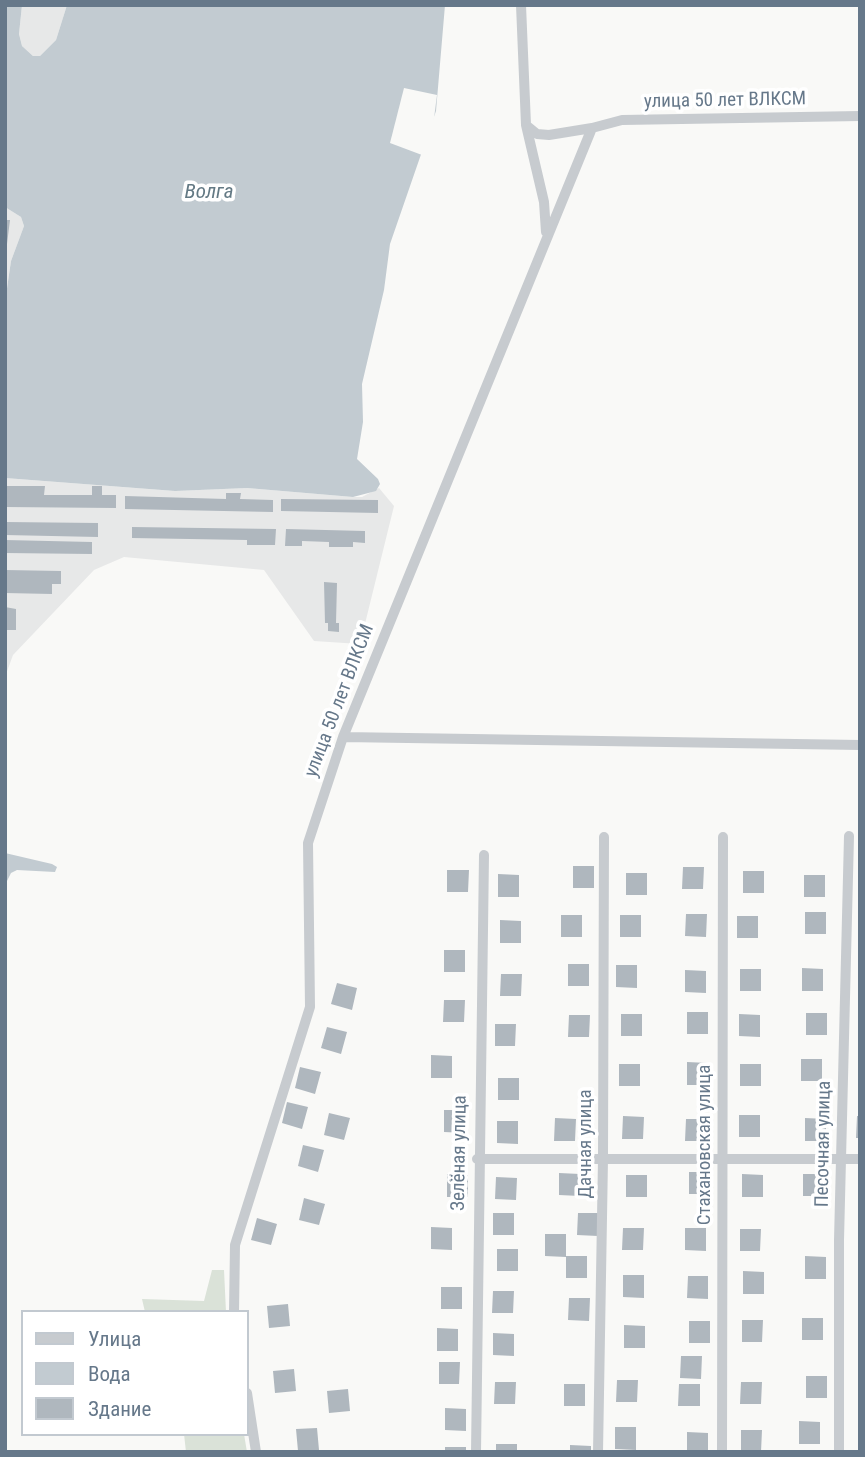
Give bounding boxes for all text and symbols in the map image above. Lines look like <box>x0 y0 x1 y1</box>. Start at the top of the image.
street label: улица 50 лет ВЛКСМ <box>644 88 806 114</box>
water label: Волга <box>185 180 233 206</box>
street label: улица 50 лет ВЛКСМ <box>300 621 380 781</box>
street label: Стахановская улица <box>694 1065 716 1225</box>
street label: Песочная улица <box>811 1081 837 1207</box>
street label: Дачная улица <box>575 1089 597 1199</box>
street label: Зелёная улица <box>448 1095 472 1211</box>
legend <box>21 1310 248 1436</box>
text: Улица <box>88 1327 141 1351</box>
text: Вода <box>88 1362 131 1386</box>
text: Здание <box>88 1397 151 1421</box>

